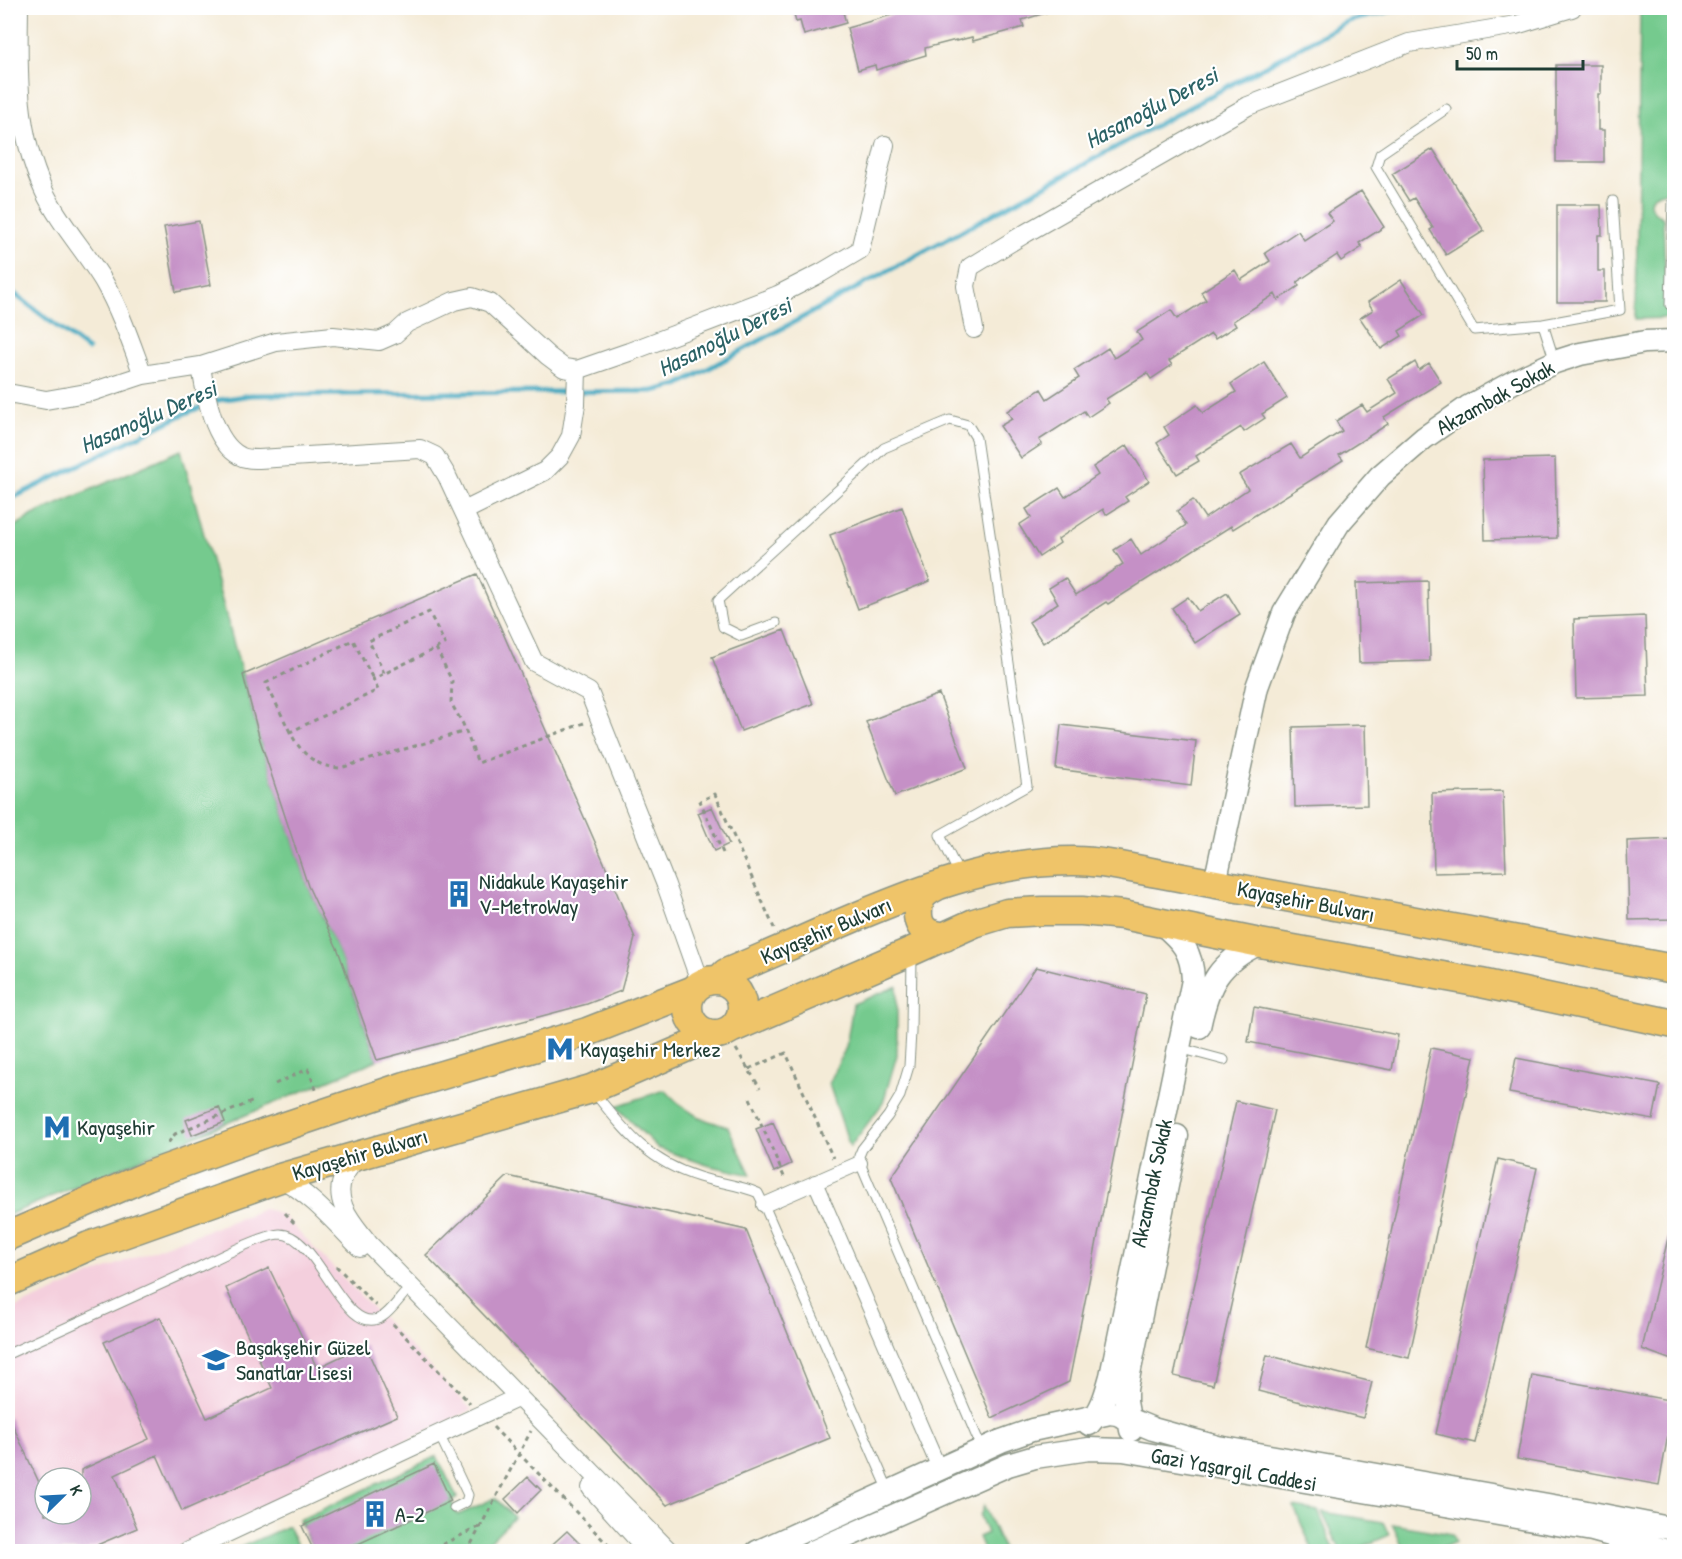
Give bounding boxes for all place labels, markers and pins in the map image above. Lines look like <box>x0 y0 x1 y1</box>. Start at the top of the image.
place label: Nidakule Kayaşehir V-MetroWay <box>479 866 629 921</box>
building icon: Nidakule Kayaşehir V-MetroWay <box>444 879 474 909</box>
metro station icon: Kayaşehir Merkez <box>545 1034 575 1064</box>
place label: Kayaşehir Merkez <box>580 1034 721 1064</box>
metro station icon: Kayaşehir <box>42 1112 72 1142</box>
place label: Kayaşehir <box>77 1112 155 1142</box>
place label: Başakşehir Güzel Sanatlar Lisesi <box>236 1332 370 1387</box>
school or university icon: Başakşehir Güzel Sanatlar Lisesi <box>201 1345 231 1375</box>
building icon: A-2 <box>360 1499 390 1529</box>
place label: A-2 <box>395 1499 426 1529</box>

